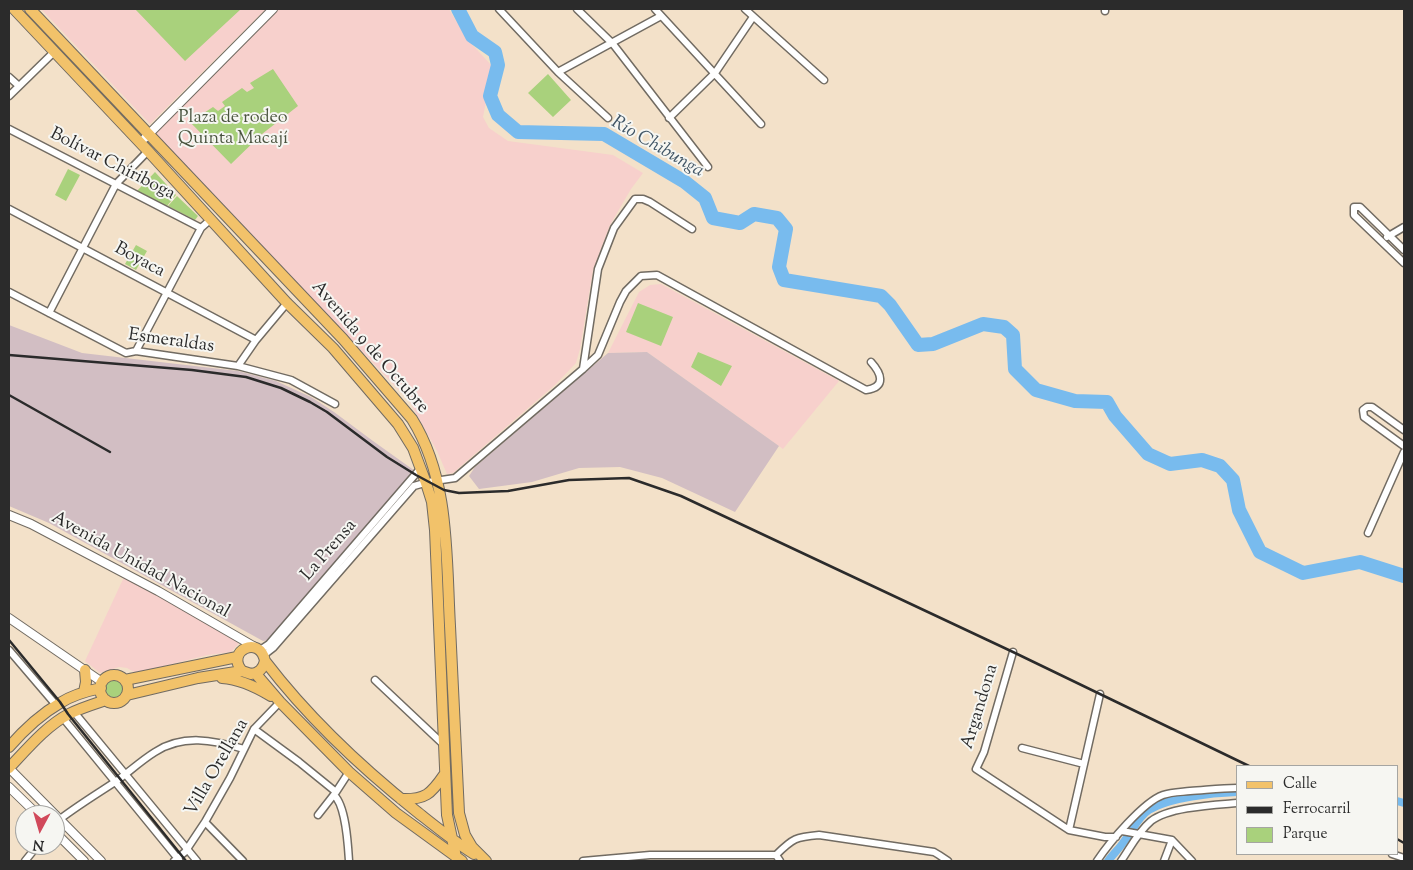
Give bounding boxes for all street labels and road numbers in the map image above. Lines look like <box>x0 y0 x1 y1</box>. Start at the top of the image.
street label: Bolívar Chiriboga <box>46 124 178 206</box>
street label: Boyaca <box>110 239 168 283</box>
street label: Avenida 9 de Octubre <box>306 277 432 419</box>
street label: Esmeraldas <box>127 325 215 359</box>
street label: Avenida Unidad Nacional <box>47 508 233 624</box>
street label: La Prensa <box>298 516 362 586</box>
street label: Argandona <box>958 662 1004 752</box>
street label: Villa Orellana <box>182 716 254 820</box>

